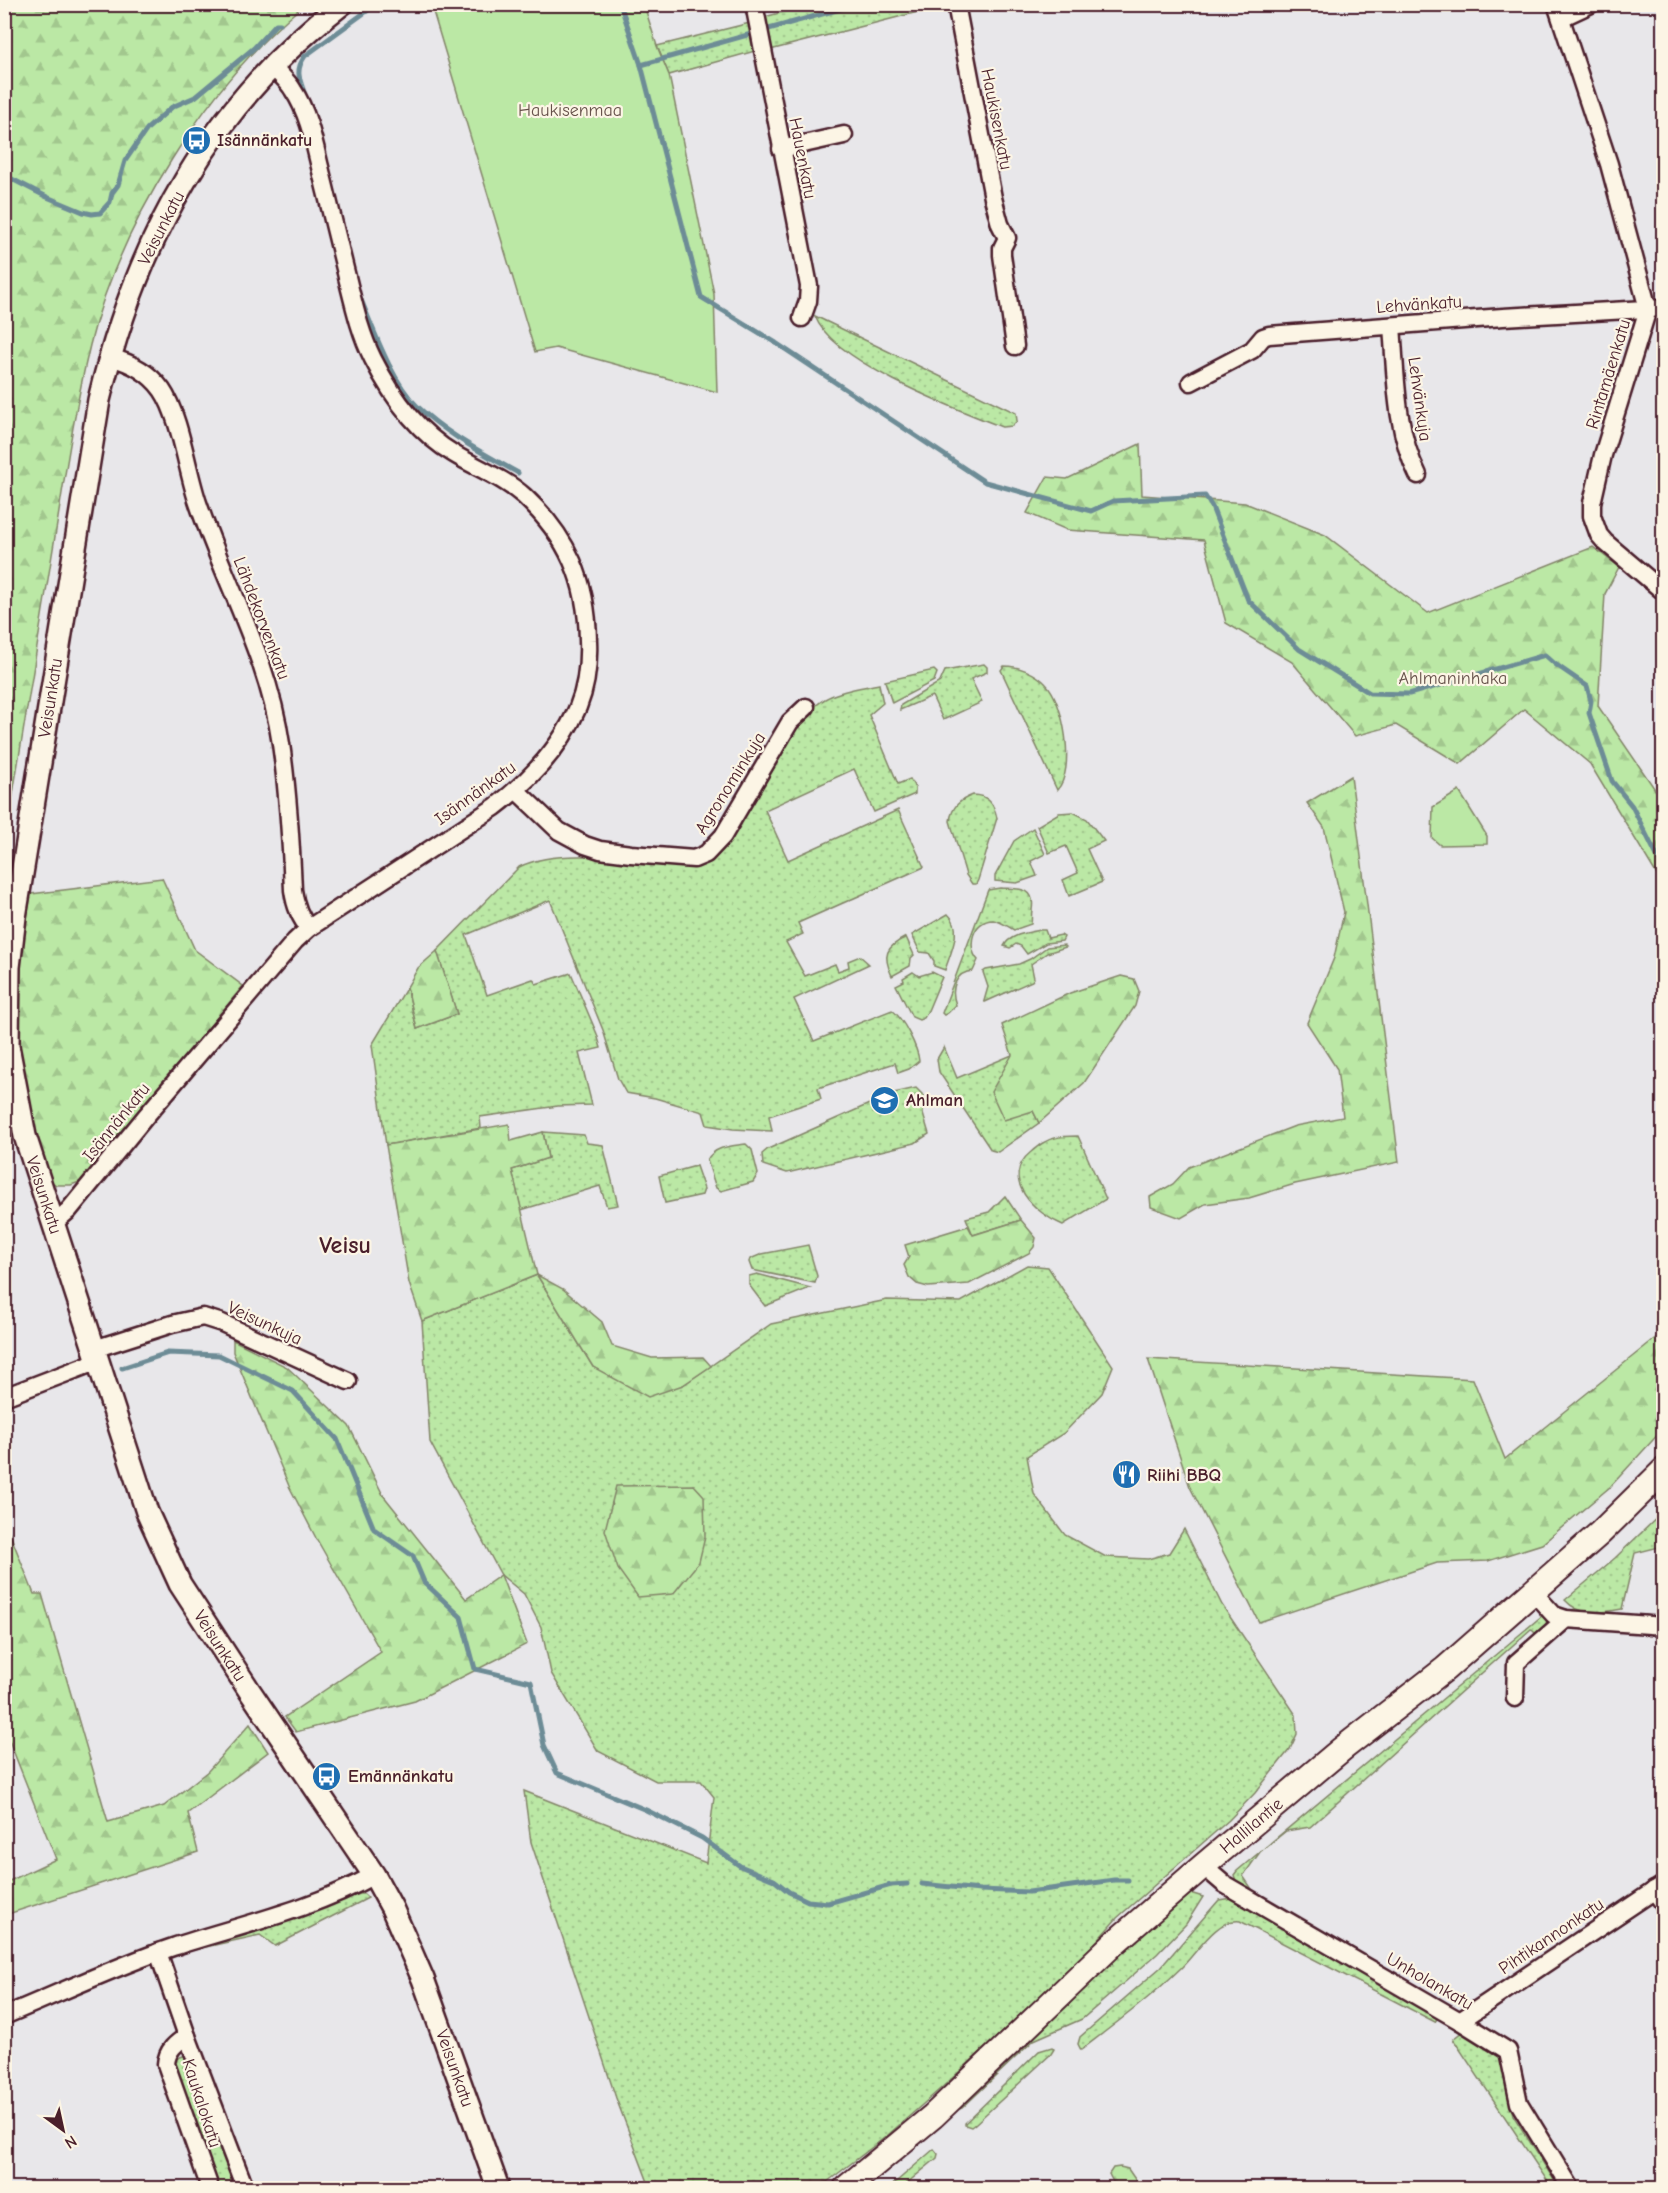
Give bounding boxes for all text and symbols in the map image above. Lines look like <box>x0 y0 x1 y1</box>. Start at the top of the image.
street label: Haukisenkatu <box>976 67 1017 171</box>
park label: Haukisenmaa <box>518 100 622 121</box>
street label: Hauenkatu <box>784 116 821 201</box>
bus stop icon: Isännänkatu <box>180 124 212 156</box>
place label: Isännänkatu <box>217 130 312 151</box>
street label: Veisunkatu <box>134 188 189 269</box>
street label: Lehvänkatu <box>1376 291 1463 318</box>
street label: Rintamäenkatu <box>1582 317 1635 432</box>
street label: Lehvänkuja <box>1403 355 1436 443</box>
street label: Lähdekorvenkatu <box>229 554 295 682</box>
street label: Veisunkatu <box>34 657 67 739</box>
park label: Ahlmaninhaka <box>1399 668 1507 689</box>
street label: Agronominkuja <box>691 728 770 838</box>
street label: Isännänkatu <box>431 757 520 830</box>
street label: Isännänkatu <box>78 1079 154 1166</box>
school or university icon: Ahlman <box>869 1084 901 1116</box>
place label: Ahlman <box>906 1090 963 1111</box>
street label: Veisunkatu <box>21 1154 66 1237</box>
district label: Veisu <box>319 1231 371 1259</box>
street label: Veisunkuja <box>224 1297 305 1350</box>
restaurant icon: Riihi BBQ <box>1110 1459 1142 1491</box>
place label: Riihi BBQ <box>1147 1465 1221 1486</box>
street label: Veisunkatu <box>189 1606 250 1685</box>
bus stop icon: Emännänkatu <box>311 1760 343 1792</box>
place label: Emännänkatu <box>348 1766 453 1787</box>
street label: Hallilantie <box>1216 1793 1287 1858</box>
street label: Pihtikannonkatu <box>1495 1894 1608 1979</box>
street label: Unholankatu <box>1383 1948 1477 2015</box>
street label: Veisunkatu <box>431 2027 478 2110</box>
street label: Kaukalokatu <box>177 2056 226 2150</box>
north arrow <box>33 2100 93 2160</box>
text: N <box>61 2131 80 2152</box>

